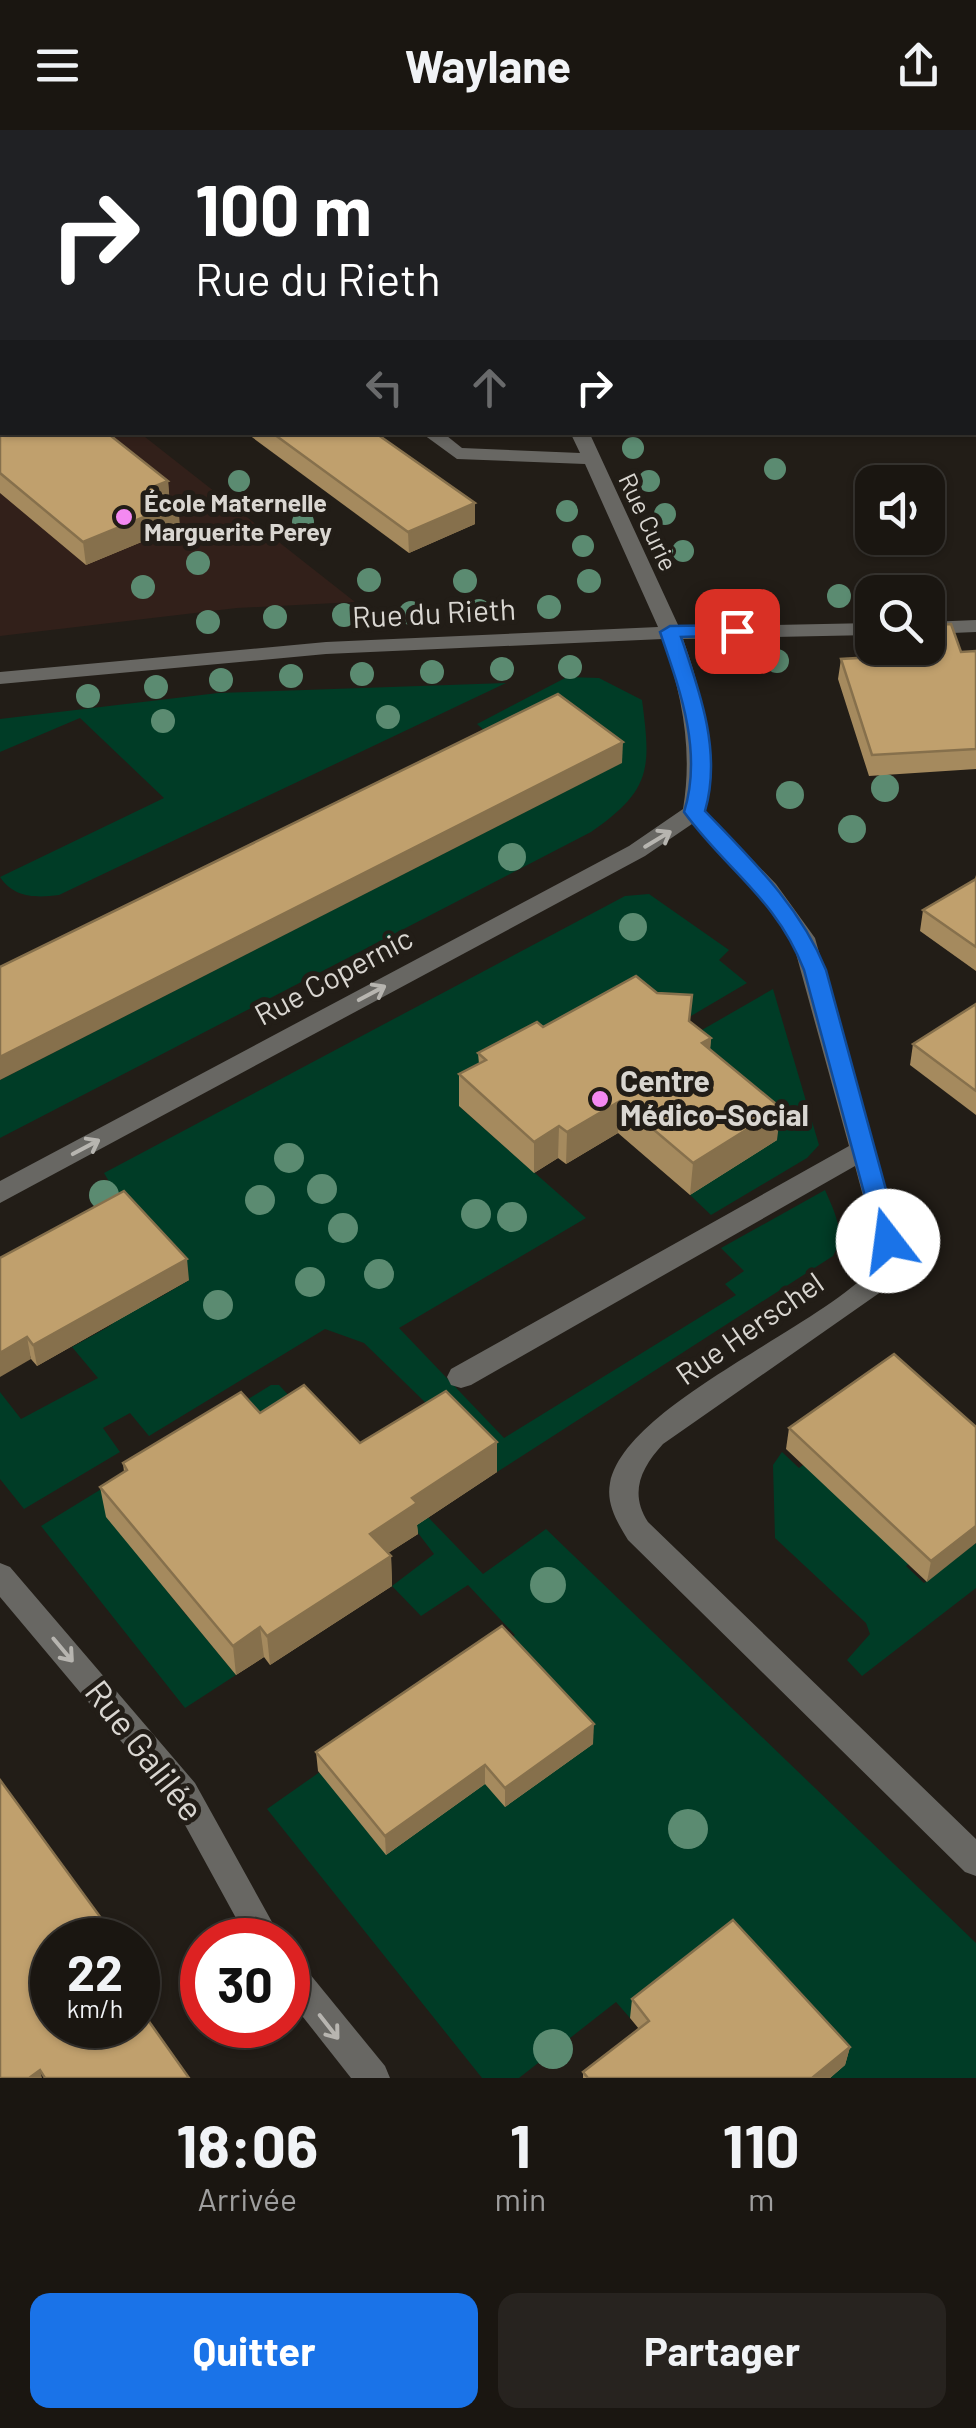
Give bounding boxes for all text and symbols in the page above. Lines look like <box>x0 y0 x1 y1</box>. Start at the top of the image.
icon: menu <box>30 38 85 93</box>
text: Waylane <box>405 38 571 92</box>
icon: share <box>891 38 946 93</box>
text: 100 m <box>195 166 372 250</box>
icon: right <box>30 170 160 300</box>
text: Rue du Rieth <box>195 251 441 305</box>
icon: left <box>357 360 412 415</box>
icon: ahead <box>462 360 517 415</box>
icon: right <box>567 360 622 415</box>
map controls <box>855 465 945 665</box>
button: sound <box>855 465 945 555</box>
street label: Rue Curie <box>613 468 685 575</box>
place label: École Maternelle Marguerite Perey <box>144 487 332 546</box>
marker: École Maternelle Marguerite Perey <box>113 506 135 528</box>
button: search <box>855 575 945 665</box>
pin <box>695 589 780 674</box>
street label: Rue du Rieth <box>351 590 517 634</box>
icon: arrive <box>710 604 765 659</box>
one-way arrow <box>643 829 672 849</box>
street label: Rue Copernic <box>248 919 418 1032</box>
one-way arrow <box>357 983 387 1003</box>
place label: Centre Médico-Social <box>620 1062 809 1132</box>
marker: Centre Médico-Social <box>589 1088 611 1110</box>
one-way arrow <box>71 1137 100 1156</box>
position arrow <box>836 1189 940 1293</box>
street label: Rue Herschel <box>668 1263 830 1391</box>
one-way arrow <box>51 1637 74 1662</box>
street label: Rue Galilée <box>78 1671 214 1829</box>
speed limit sign: 30 <box>180 1918 310 2048</box>
text: 22 <box>67 1941 123 2001</box>
text: km/h <box>67 1993 123 2023</box>
one-way arrow <box>318 2013 340 2039</box>
text: 18:06 <box>176 2108 318 2180</box>
text: 1 <box>510 2108 531 2180</box>
text: 110 <box>723 2108 800 2180</box>
text: Arrivée <box>197 2179 297 2217</box>
text: min <box>494 2179 546 2217</box>
text: m <box>748 2179 774 2217</box>
button: Quitter <box>30 2293 478 2408</box>
button: Partager <box>498 2293 946 2408</box>

